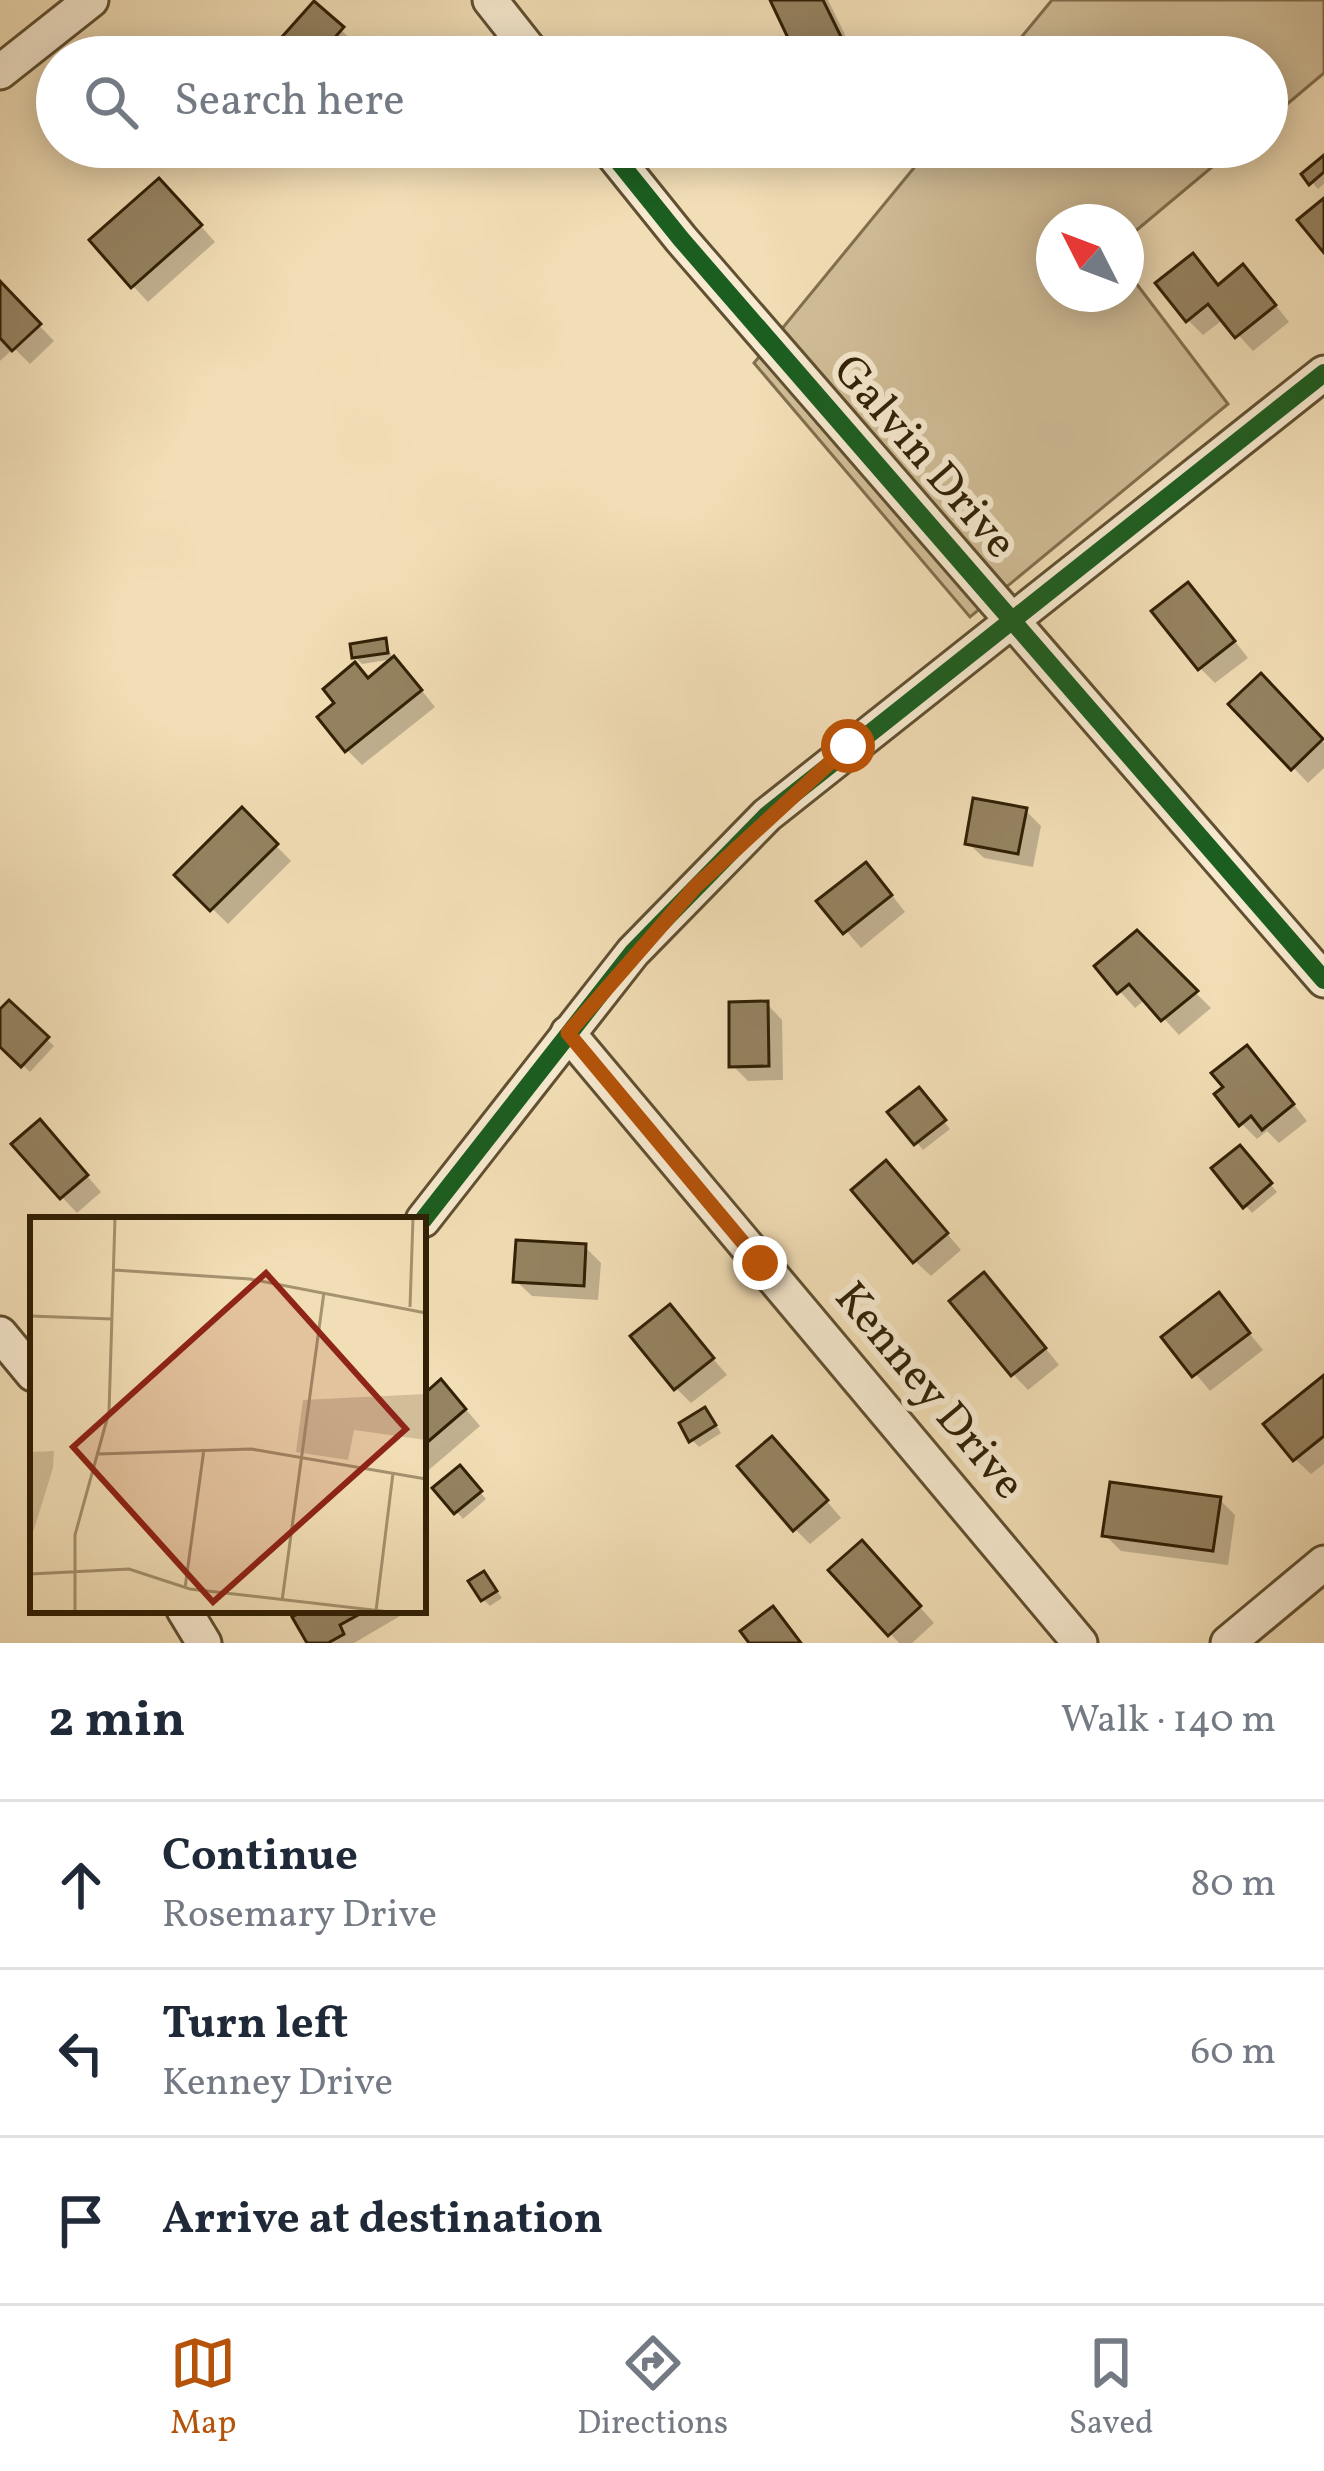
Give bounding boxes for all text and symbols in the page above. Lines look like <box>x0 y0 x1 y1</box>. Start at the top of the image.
search box <box>36 36 1288 168</box>
icon: search <box>78 69 144 135</box>
text: Search here <box>174 71 405 134</box>
north arrow <box>1036 204 1144 312</box>
street label: Galvin Drive <box>817 342 1029 574</box>
route start <box>821 719 875 773</box>
inset map <box>30 1217 426 1613</box>
route end <box>733 1236 787 1290</box>
street label: Kenney Drive <box>818 1270 1038 1514</box>
text: 2 min <box>48 1686 186 1757</box>
text: Walk · 140 m <box>1061 1694 1276 1748</box>
text: Continue <box>162 1826 358 1889</box>
icon: ahead <box>48 1852 114 1918</box>
text: 80 m <box>1190 1858 1276 1912</box>
text: Rosemary Drive <box>162 1889 437 1943</box>
text: Turn left <box>162 1994 348 2057</box>
icon: left <box>48 2020 114 2086</box>
text: 60 m <box>1191 2026 1276 2080</box>
text: Kenney Drive <box>162 2057 393 2111</box>
icon: arrive <box>48 2188 114 2254</box>
text: Arrive at destination <box>162 2189 603 2252</box>
tab: Map <box>170 2330 236 2448</box>
tab: Directions <box>577 2330 728 2448</box>
tab: Saved <box>1069 2330 1154 2448</box>

